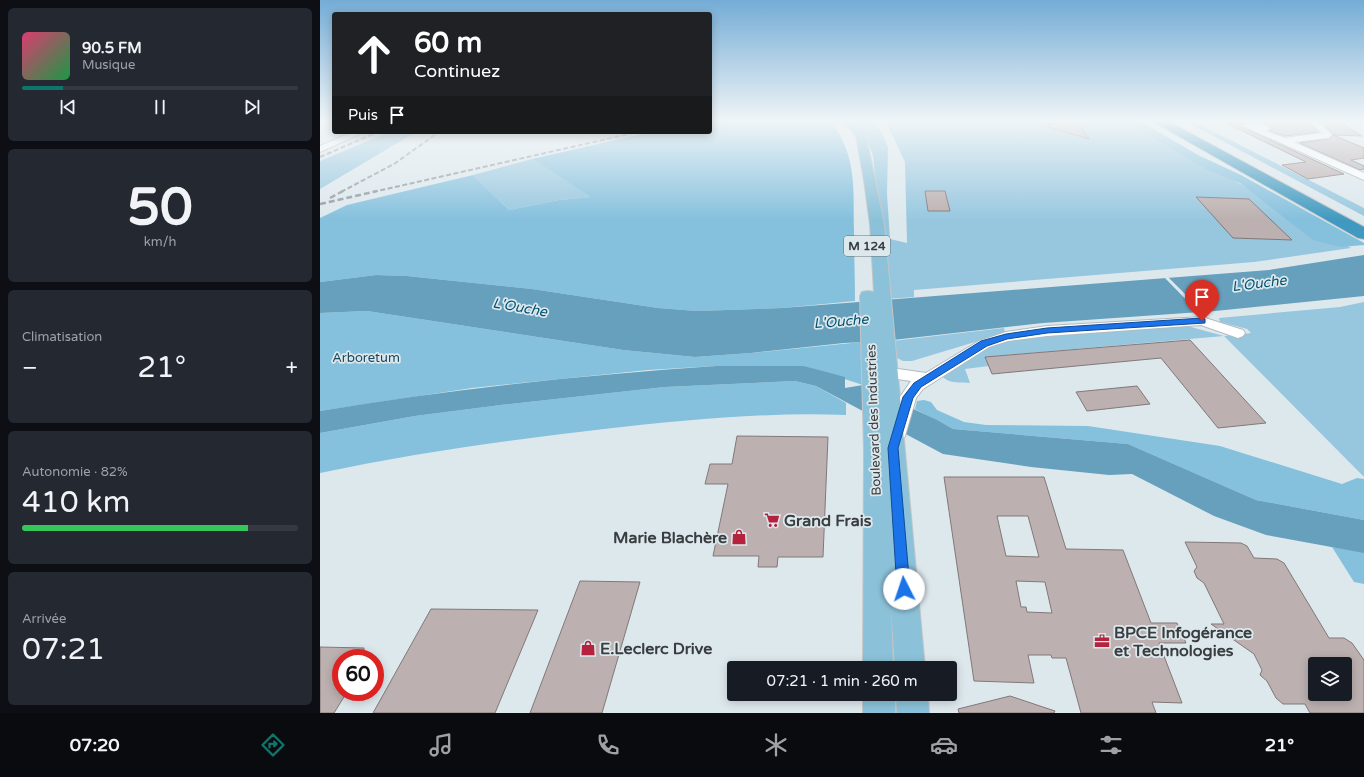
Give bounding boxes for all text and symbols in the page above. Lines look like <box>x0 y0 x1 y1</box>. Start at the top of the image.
text: 60 m <box>414 26 482 60</box>
icon: ahead <box>348 28 400 80</box>
text: 90.5 FM <box>82 39 142 57</box>
text: Musique <box>82 57 135 73</box>
text: Continuez <box>414 60 500 82</box>
icon: previous <box>57 96 79 118</box>
icon: pause <box>149 96 171 118</box>
icon: next <box>241 96 263 118</box>
icon: arrive <box>386 104 408 126</box>
text: Puis <box>348 106 378 124</box>
text: 50 <box>127 176 193 239</box>
text: km/h <box>144 234 176 250</box>
road number: M 124 <box>844 236 890 256</box>
water label: L'Ouche <box>1231 272 1288 295</box>
pin <box>1185 280 1219 321</box>
icon: arrive <box>1191 286 1213 308</box>
water label: L'Ouche <box>491 294 549 321</box>
water label: L'Ouche <box>813 311 870 332</box>
text: Climatisation <box>22 329 102 345</box>
street label: Boulevard des Industries <box>863 344 885 496</box>
text: 21° <box>137 349 186 386</box>
park label: Arboretum <box>332 350 400 366</box>
text: − <box>22 355 38 381</box>
text: + <box>286 355 298 381</box>
text: Autonomie · 82% <box>22 464 128 480</box>
text: 410 km <box>22 484 130 521</box>
supermarket icon: Grand Frais <box>763 511 781 529</box>
place label: Grand Frais <box>784 511 872 531</box>
place label: Marie Blachère <box>613 528 727 548</box>
shop icon: Marie Blachère <box>730 528 748 546</box>
position arrow <box>883 568 925 610</box>
text: Arrivée <box>22 611 66 627</box>
place label: BPCE Infogérance et Technologies <box>1114 623 1252 661</box>
text: 07:21 <box>22 631 105 668</box>
office icon: BPCE Infogérance et Technologies <box>1093 632 1111 650</box>
shop icon: E.Leclerc Drive <box>579 639 597 657</box>
place label: E.Leclerc Drive <box>600 639 712 659</box>
speed limit sign: 60 <box>332 649 384 701</box>
map controls <box>1308 657 1352 701</box>
button: layers <box>1308 657 1352 701</box>
text: 07:21 · 1 min · 260 m <box>767 672 917 690</box>
icon: directions <box>259 731 287 759</box>
icon: music <box>427 731 455 759</box>
icon: phone <box>594 731 622 759</box>
icon: climate <box>762 731 790 759</box>
icon: car <box>930 731 958 759</box>
icon: filters <box>1097 731 1125 759</box>
text: 07:20 <box>70 734 120 756</box>
text: 21° <box>1265 734 1294 756</box>

